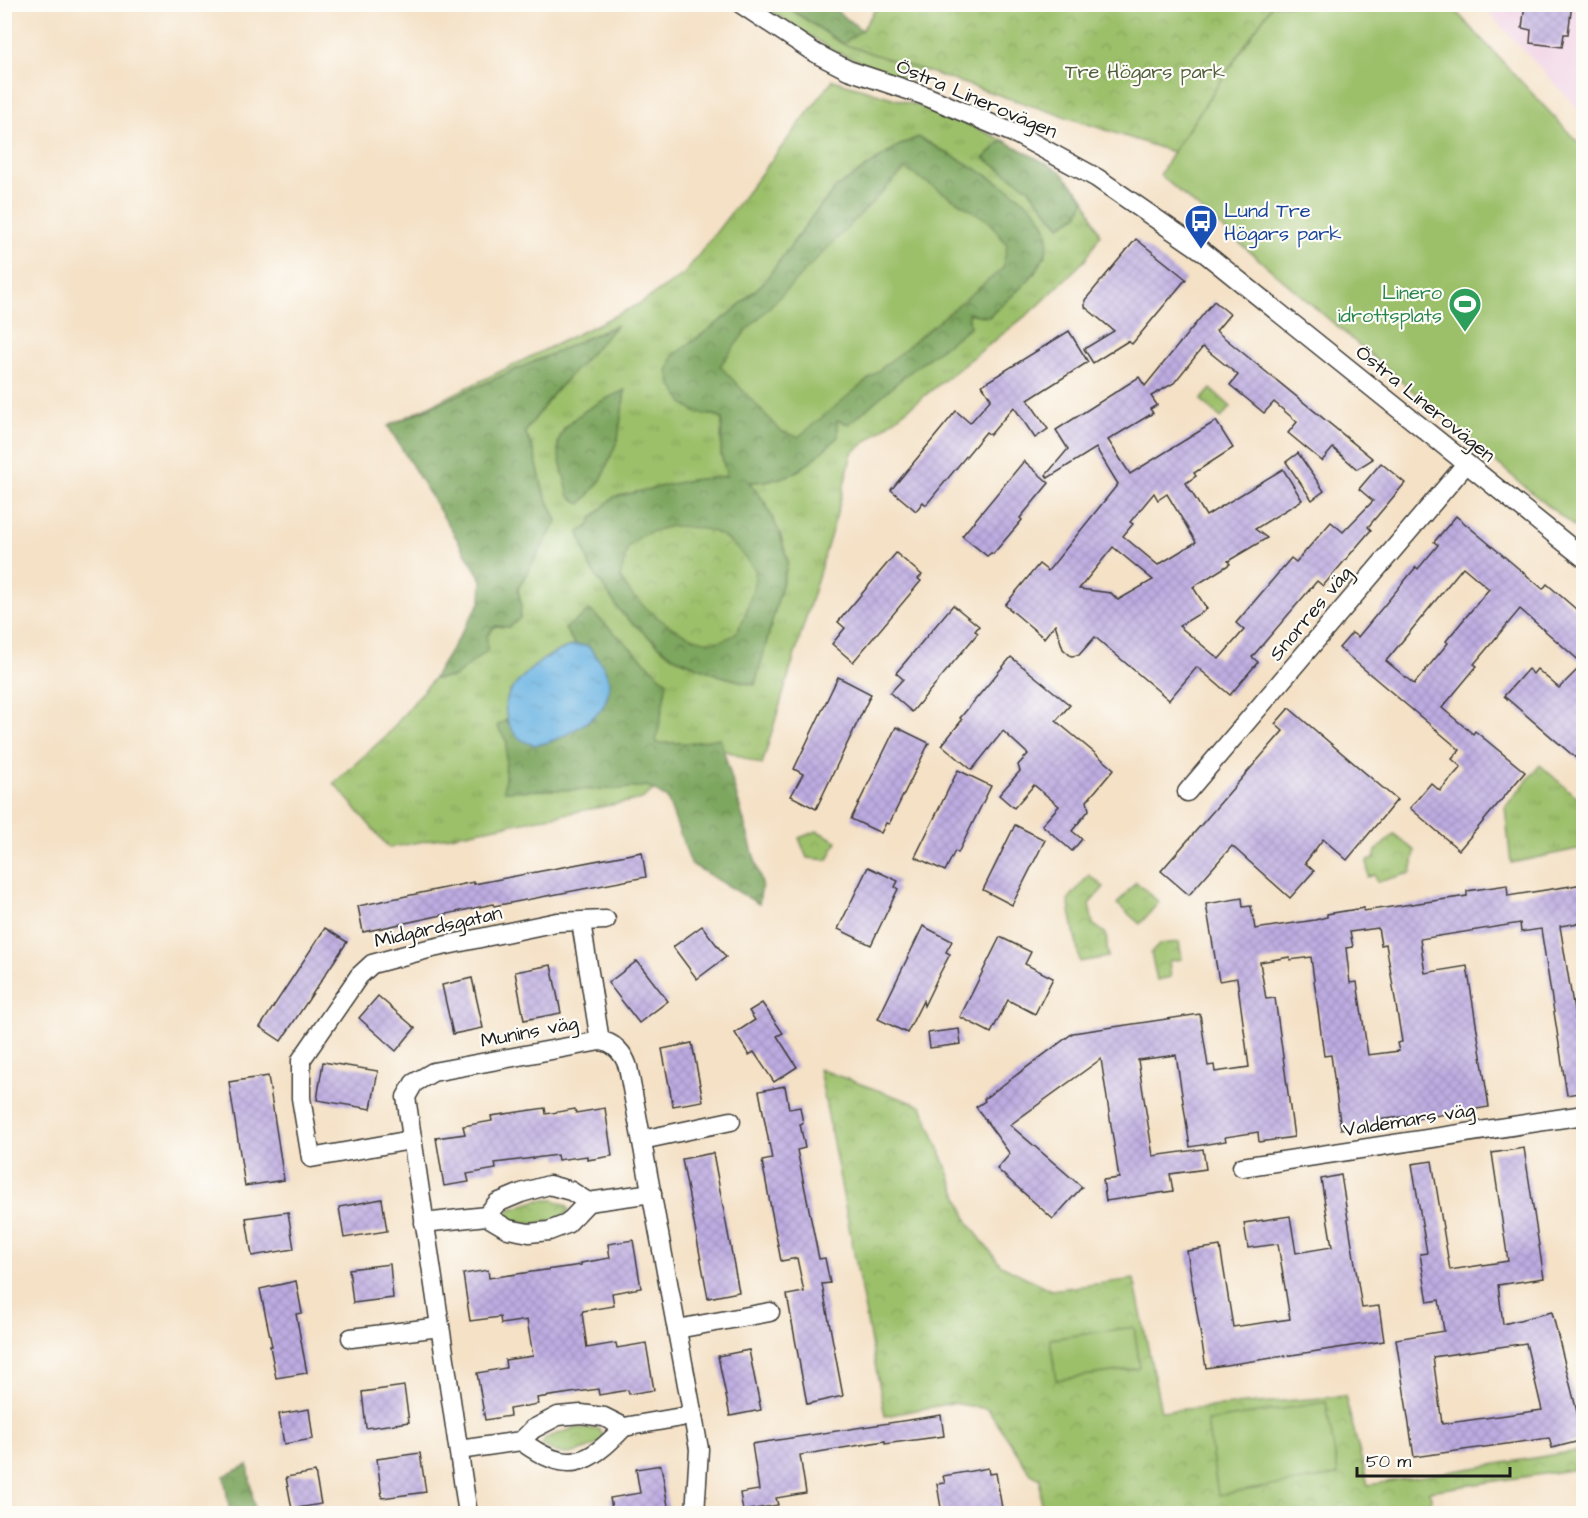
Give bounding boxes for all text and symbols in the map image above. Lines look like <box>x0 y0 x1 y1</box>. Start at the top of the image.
street label: Östra Linerovägen <box>891 52 1061 146</box>
park label: Tre Högars park <box>1065 58 1225 87</box>
place label: Lund Tre Högars park <box>1224 197 1342 249</box>
bus stop icon: Lund Tre Högars park <box>1183 203 1219 250</box>
place label: Linero idrottsplats <box>1338 279 1442 330</box>
sports icon: Linero idrottsplats <box>1447 286 1483 333</box>
street label: Östra Linerovägen <box>1349 339 1501 470</box>
street label: Snorres väg <box>1263 560 1360 668</box>
street label: Midgårdsgatan <box>372 899 505 956</box>
street label: Munins väg <box>478 1009 580 1056</box>
street label: Valdemars väg <box>1341 1096 1477 1145</box>
scale bar <box>1357 1440 1510 1478</box>
text: 50 m <box>1366 1449 1411 1474</box>

